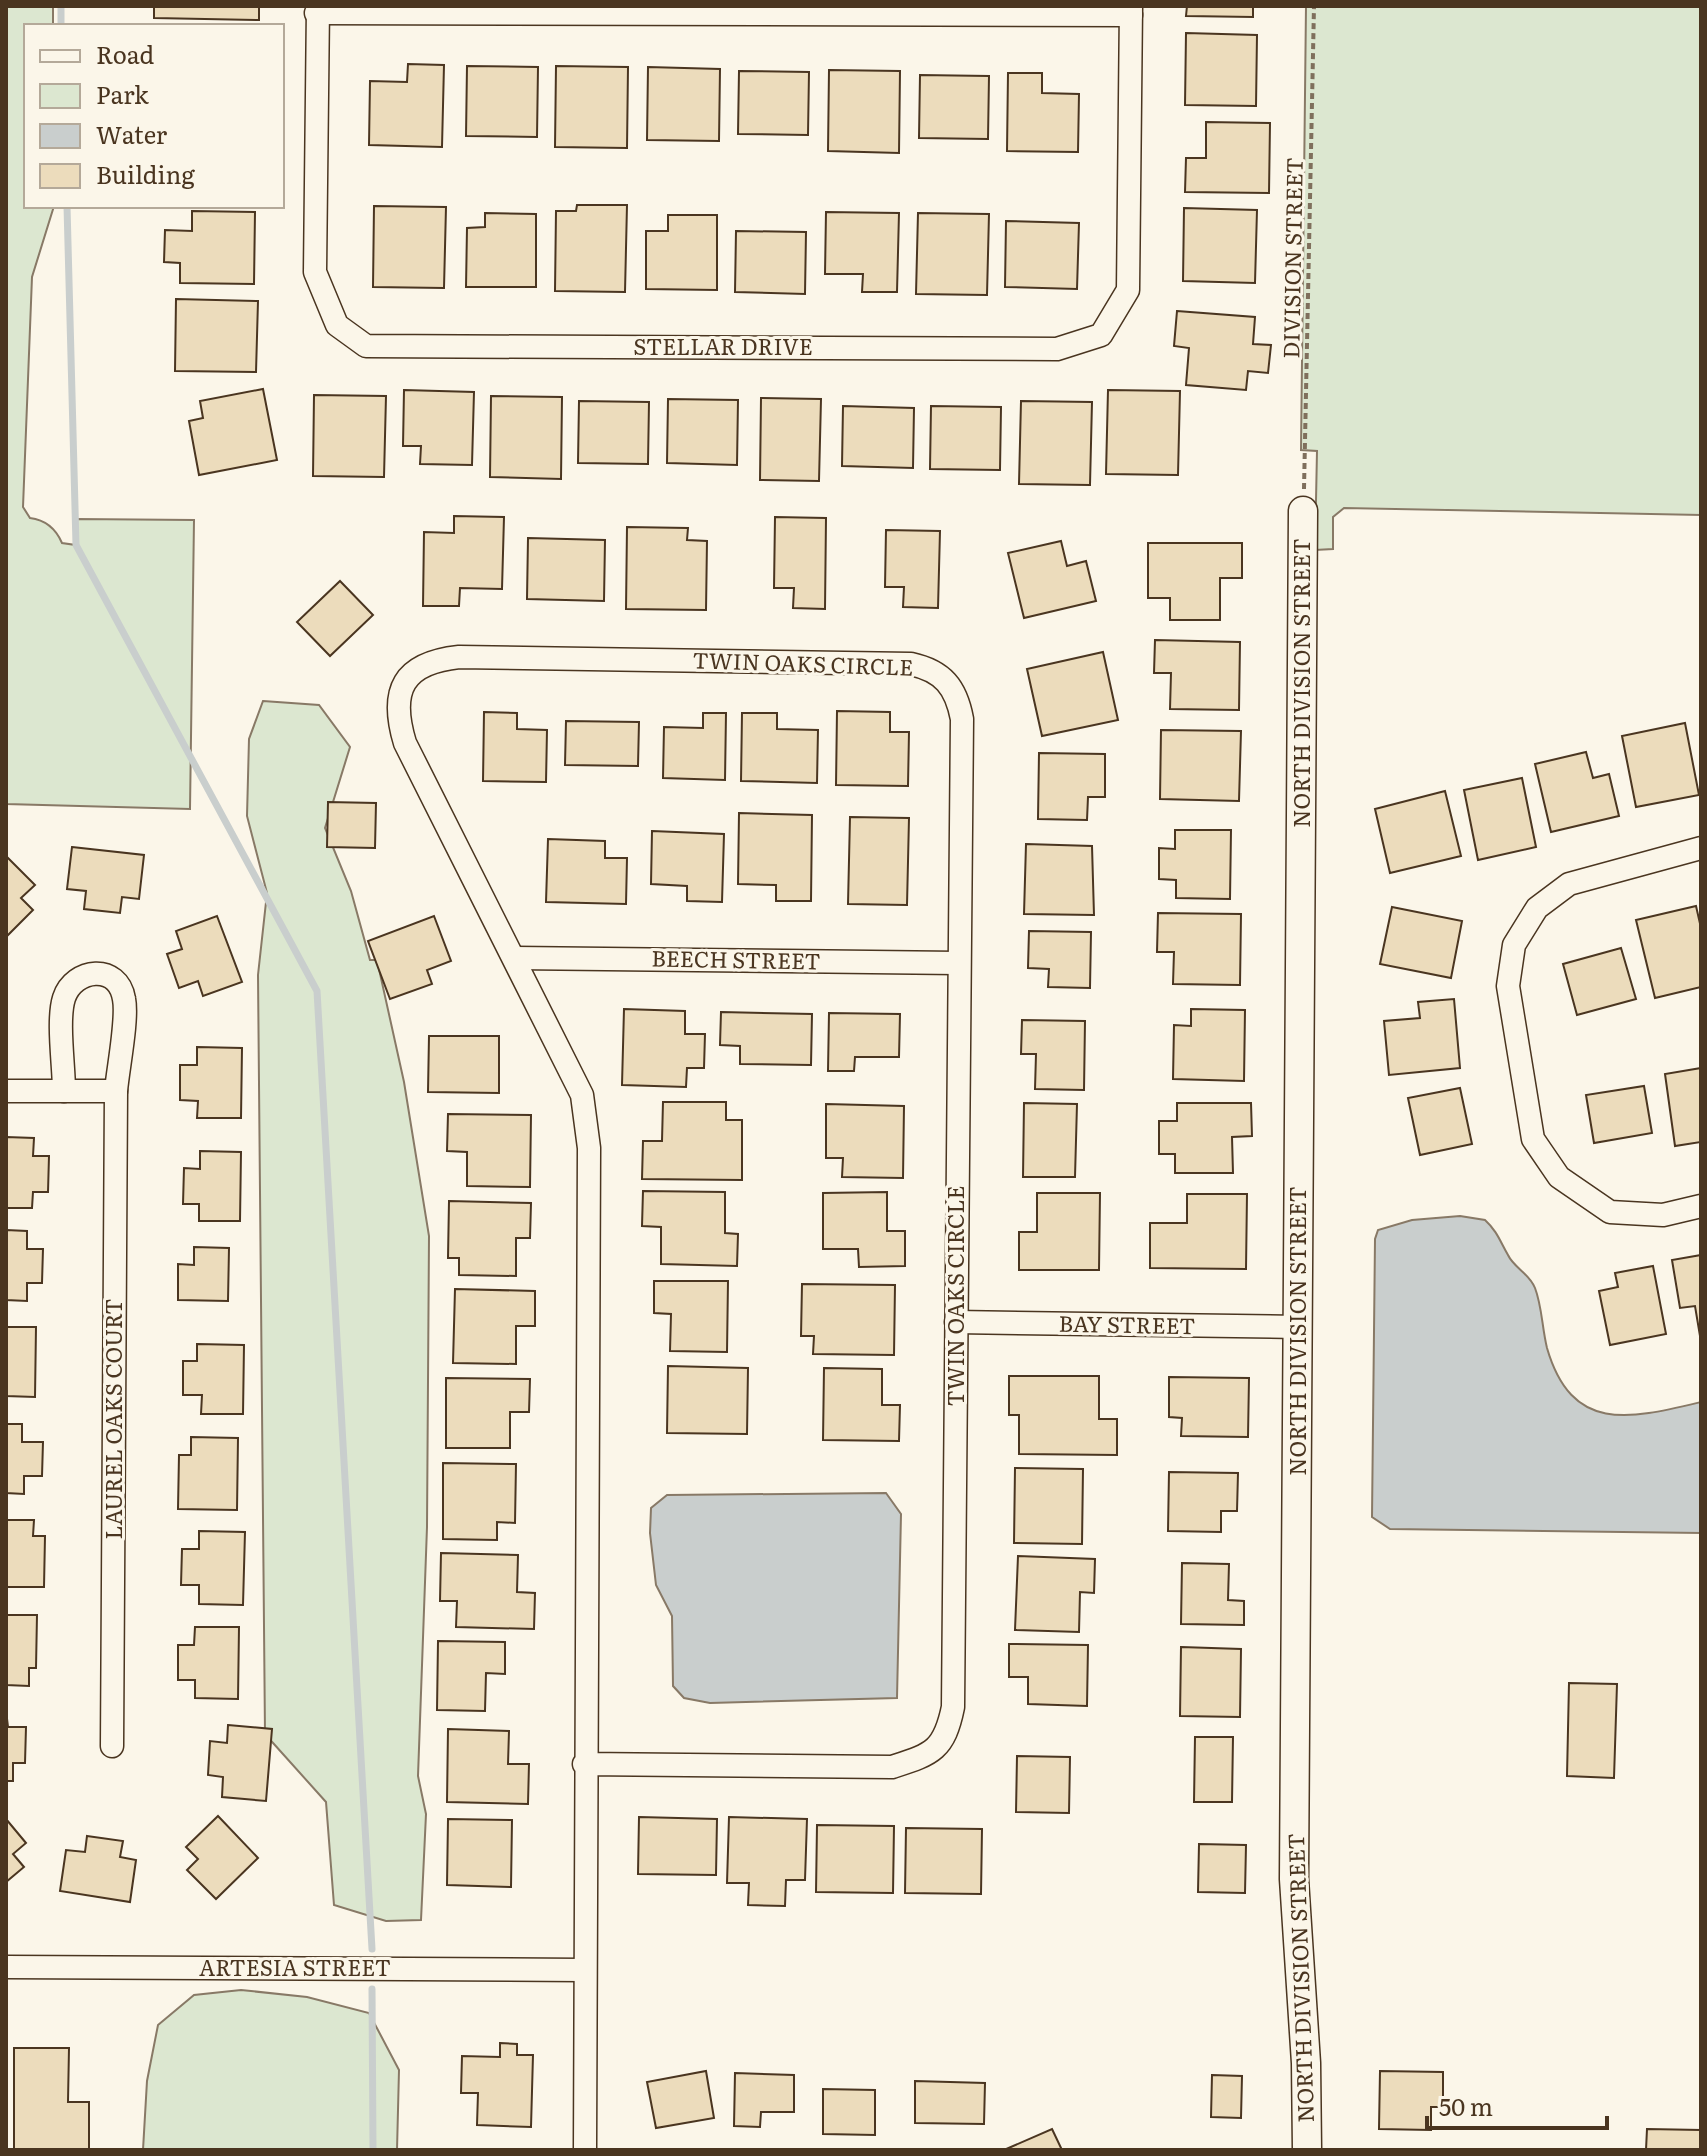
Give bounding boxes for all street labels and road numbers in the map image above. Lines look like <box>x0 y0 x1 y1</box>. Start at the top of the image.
street label: DIVISION STREET <box>1273 157 1310 359</box>
street label: STELLAR DRIVE <box>633 329 813 362</box>
street label: NORTH DIVISION STREET <box>1284 538 1317 828</box>
street label: TWIN OAKS CIRCLE <box>692 642 914 683</box>
street label: BEECH STREET <box>651 941 821 976</box>
street label: TWIN OAKS CIRCLE <box>938 1186 971 1406</box>
street label: NORTH DIVISION STREET <box>1280 1186 1313 1476</box>
street label: LAUREL OAKS COURT <box>96 1298 129 1540</box>
street label: BAY STREET <box>1058 1306 1196 1341</box>
street label: NORTH DIVISION STREET <box>1278 1833 1321 2123</box>
street label: ARTESIA STREET <box>199 1950 391 1983</box>

